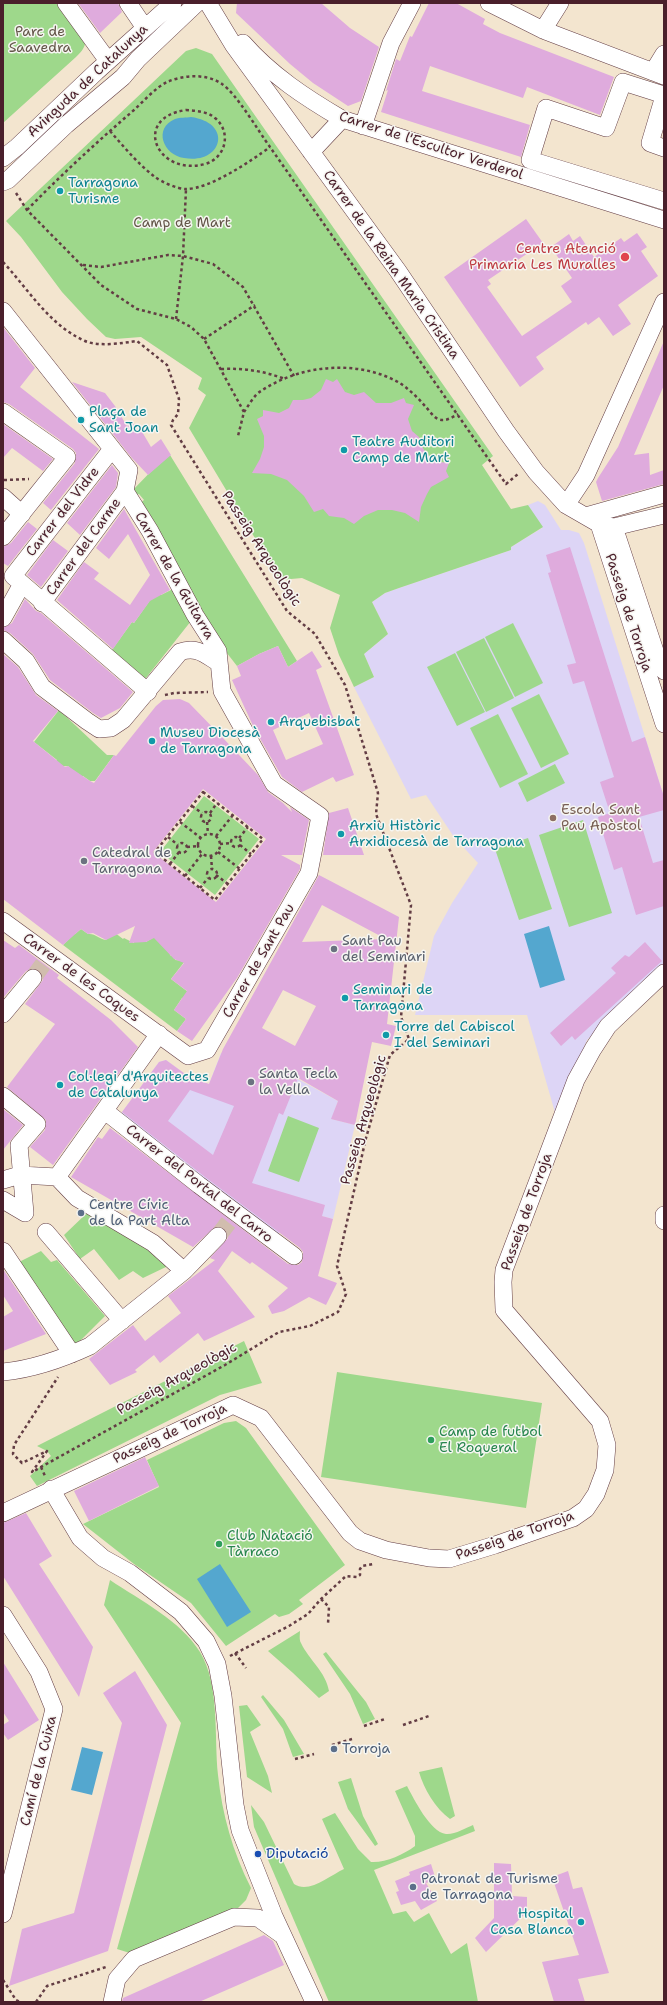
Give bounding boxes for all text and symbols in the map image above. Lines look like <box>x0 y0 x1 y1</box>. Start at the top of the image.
street label: Avinguda de Catalunya <box>24 21 152 141</box>
park label: Parc de Saavedra <box>9 24 71 56</box>
street label: Carrer de l'Escultor Verderol <box>337 108 525 184</box>
street label: Carrer de la Reina Maria Cristina <box>319 167 463 363</box>
place label: Tarragona Turisme <box>68 175 138 208</box>
marker: Tarragona Turisme <box>55 186 65 196</box>
park label: Camp de Mart <box>133 215 231 231</box>
place label: Centre Atenció Primaria Les Muralles <box>469 241 616 274</box>
marker: Centre Atenció Primaria Les Muralles <box>619 251 631 263</box>
place label: Plaça de Sant Joan <box>89 404 159 436</box>
marker: Plaça de Sant Joan <box>76 415 86 425</box>
place label: Teatre Auditori Camp de Mart <box>352 434 455 466</box>
marker: Teatre Auditori Camp de Mart <box>339 445 349 455</box>
street label: Carrer del Vidre <box>23 464 103 560</box>
street label: Passeig Arqueològic <box>217 488 305 610</box>
street label: Carrer del Carme <box>43 495 125 599</box>
street label: Carrer de la Guitarra <box>131 509 217 643</box>
street label: Passeig de Torroja <box>601 551 655 675</box>
place label: Arquebisbat <box>279 714 360 730</box>
marker: Arquebisbat <box>266 717 276 727</box>
place label: Museu Diocesà de Tarragona <box>160 725 260 758</box>
marker: Museu Diocesà de Tarragona <box>147 736 157 746</box>
place label: Escola Sant Pau Apòstol <box>561 802 641 834</box>
marker: Escola Sant Pau Apòstol <box>548 813 558 823</box>
place label: Arxiu Històric Arxidiocesà de Tarragona <box>349 818 524 850</box>
marker: Arxiu Històric Arxidiocesà de Tarragona <box>336 829 346 839</box>
place label: Catedral de Tarragona <box>92 845 171 878</box>
marker: Catedral de Tarragona <box>79 856 89 866</box>
street label: Carrer de Sant Pau <box>219 901 299 1021</box>
street label: Carrer de les Coques <box>19 930 143 1026</box>
place label: Sant Pau del Seminari <box>342 933 426 966</box>
marker: Sant Pau del Seminari <box>329 944 339 954</box>
place label: Seminari de Tarragona <box>353 982 433 1014</box>
marker: Seminari de Tarragona <box>340 993 350 1003</box>
place label: Torre del Cabiscol I del Seminari <box>394 1019 515 1052</box>
marker: Torre del Cabiscol I del Seminari <box>381 1030 391 1040</box>
street label: Passeig Arqueològic <box>337 1053 391 1187</box>
place label: Santa Tecla la Vella <box>259 1066 337 1098</box>
place label: Col·legi d'Arquitectes de Catalunya <box>68 1069 209 1102</box>
marker: Santa Tecla la Vella <box>246 1077 256 1087</box>
marker: Col·legi d'Arquitectes de Catalunya <box>55 1080 65 1090</box>
street label: Carrer del Portal del Carro <box>122 1121 276 1247</box>
street label: Passeig de Torroja <box>498 1151 556 1273</box>
place label: Centre Cívic de la Part Alta <box>89 1197 190 1230</box>
marker: Centre Cívic de la Part Alta <box>76 1208 86 1218</box>
street label: Passeig Arqueològic <box>114 1339 240 1419</box>
street label: Passeig de Torroja <box>110 1400 230 1468</box>
place label: Camp de futbol El Roqueral <box>439 1424 542 1456</box>
marker: Camp de futbol El Roqueral <box>426 1435 436 1445</box>
street label: Passeig de Torroja <box>454 1508 576 1564</box>
place label: Club Natació Tàrraco <box>227 1528 313 1560</box>
marker: Club Natació Tàrraco <box>214 1539 224 1549</box>
street label: Camí de la Cuixa <box>17 1714 61 1828</box>
place label: Torroja <box>342 1741 390 1757</box>
marker: Torroja <box>329 1744 339 1754</box>
place label: Diputació <box>266 1846 328 1862</box>
marker: Diputació <box>253 1849 263 1859</box>
place label: Patronat de Turisme de Tarragona <box>421 1871 558 1904</box>
marker: Patronat de Turisme de Tarragona <box>408 1882 418 1892</box>
place label: Hospital Casa Blanca <box>490 1906 573 1938</box>
marker: Hospital Casa Blanca <box>576 1917 586 1927</box>

